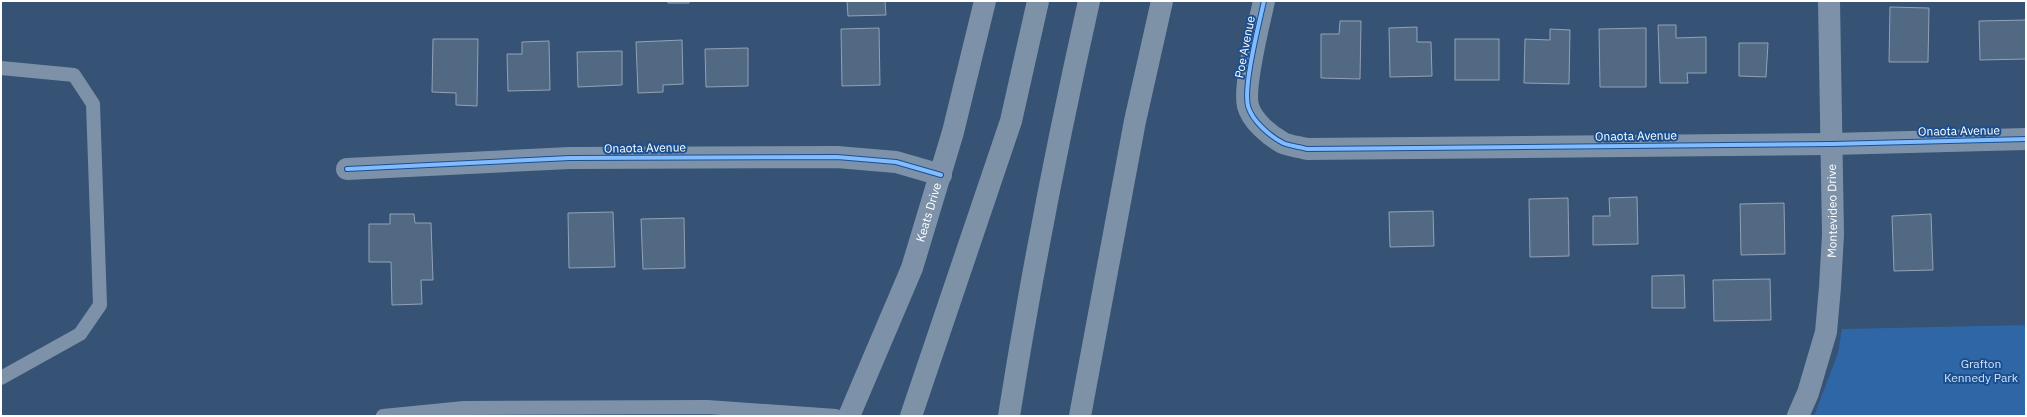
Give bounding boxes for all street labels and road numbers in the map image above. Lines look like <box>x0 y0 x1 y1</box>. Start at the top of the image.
street label: Poe Avenue <box>1231 14 1258 79</box>
street label: Onaota Avenue <box>1918 122 2001 139</box>
street label: Onaota Avenue <box>1595 127 1678 144</box>
street label: Onaota Avenue <box>604 139 687 156</box>
street label: Montevideo Drive <box>1824 163 1840 258</box>
street label: Keats Drive <box>912 180 944 244</box>

